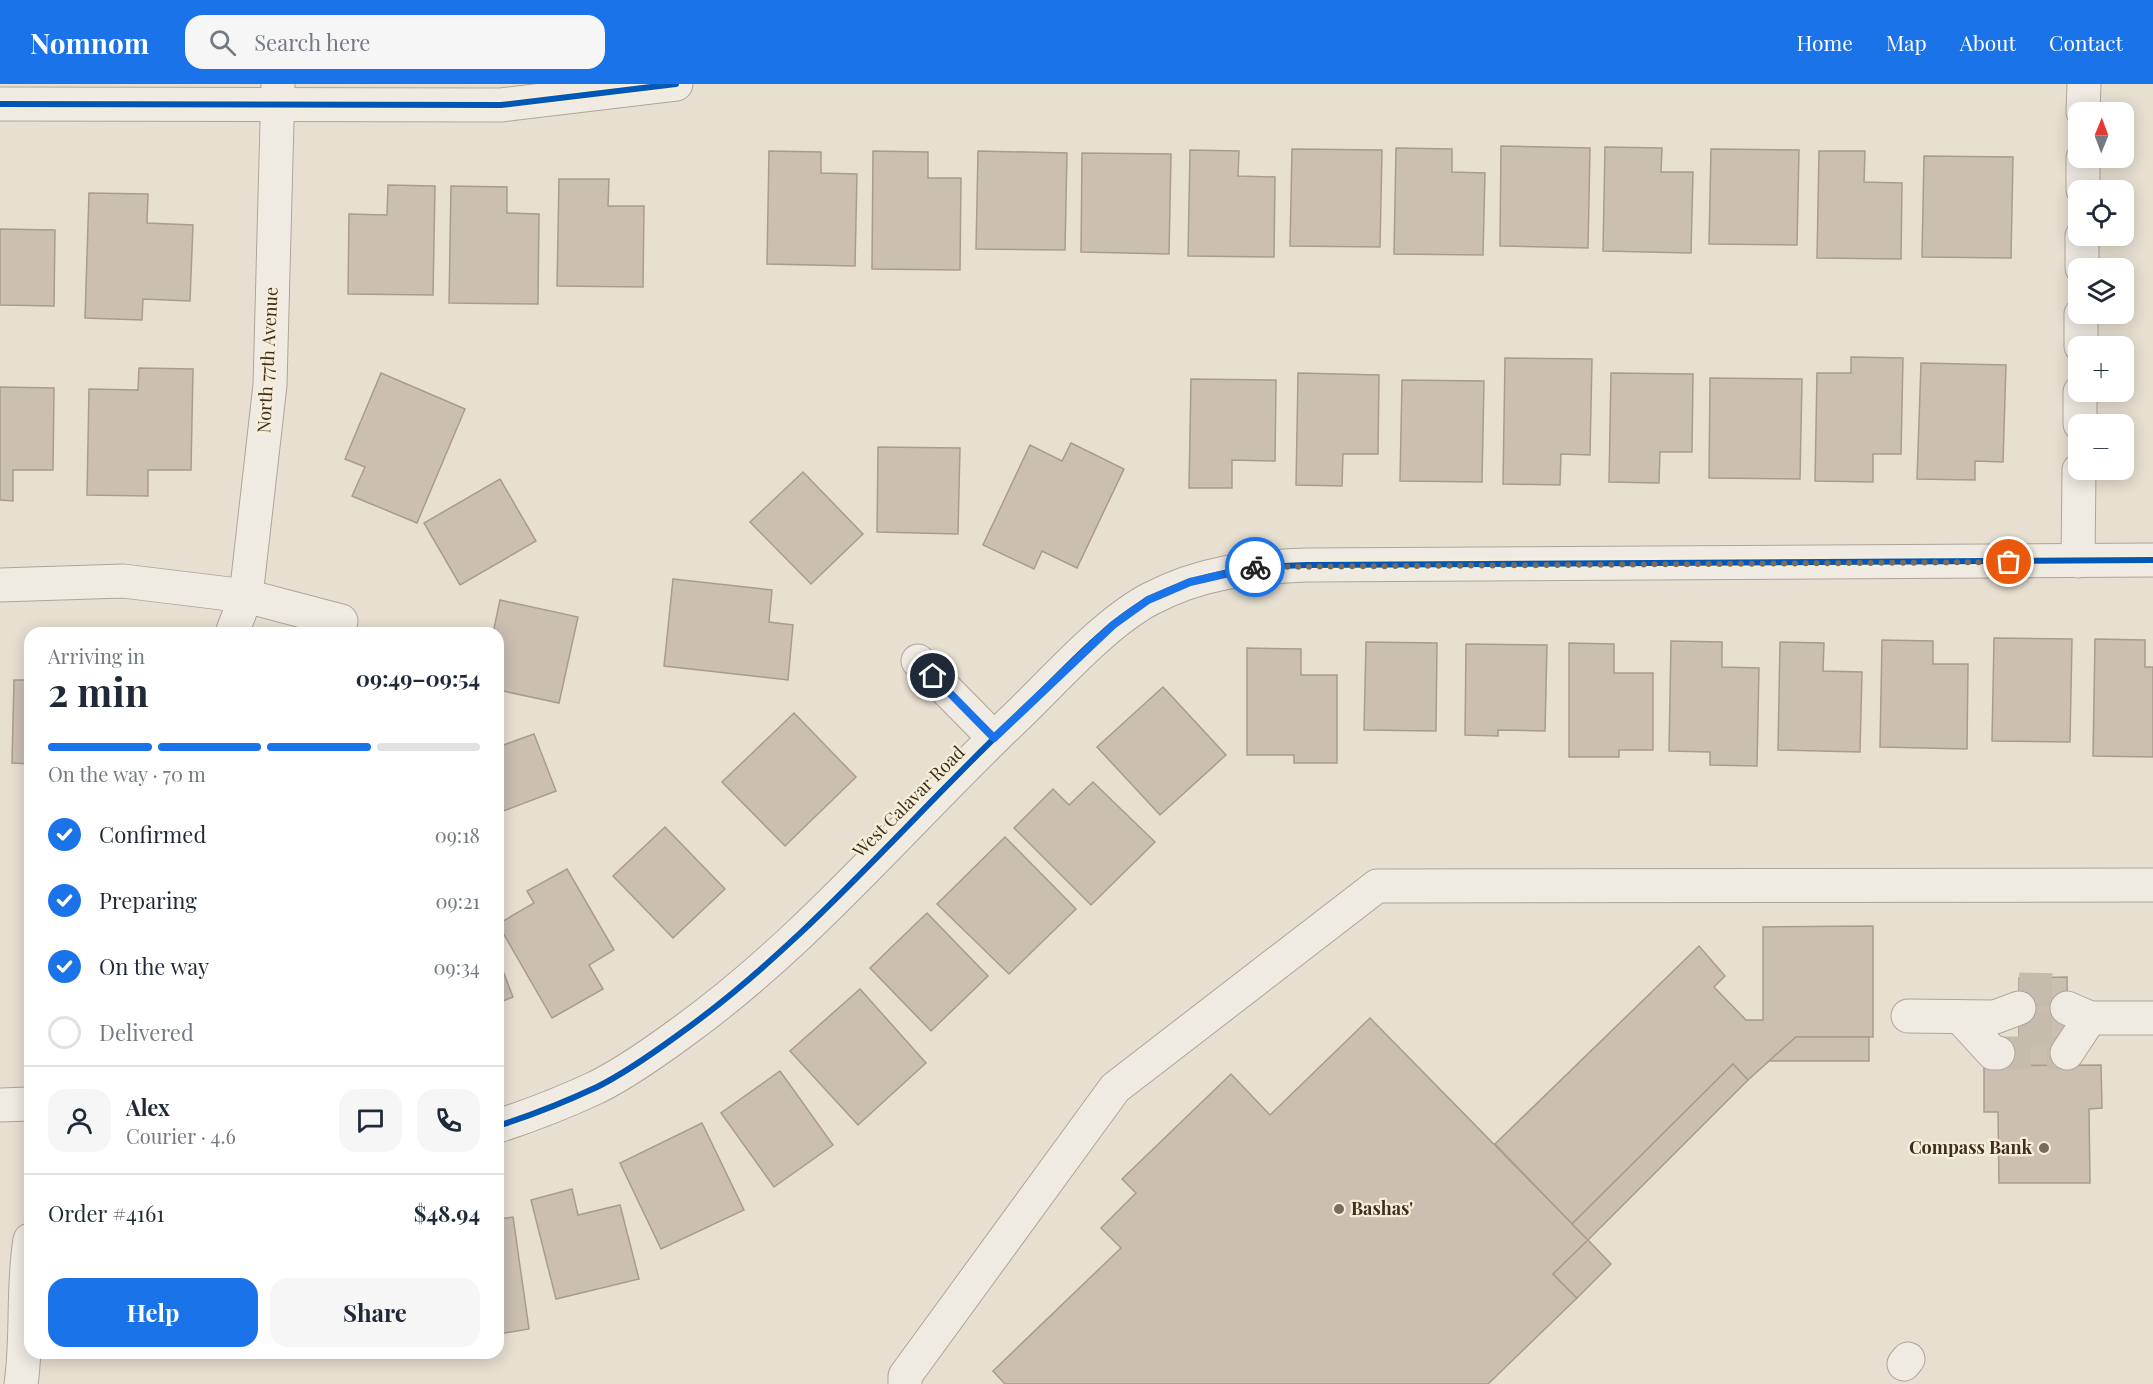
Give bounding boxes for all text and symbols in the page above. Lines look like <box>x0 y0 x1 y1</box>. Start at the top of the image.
search box <box>185 15 605 69</box>
text: Nomnom <box>30 24 149 61</box>
icon: search <box>206 26 239 59</box>
text: Search here <box>254 27 371 57</box>
text: Home <box>1797 28 1853 56</box>
text: Map <box>1886 28 1927 56</box>
text: About <box>1960 28 2016 56</box>
text: Contact <box>2049 28 2123 56</box>
north arrow <box>2068 102 2134 168</box>
map controls <box>2068 102 2134 480</box>
button: locate <box>2068 180 2134 246</box>
button: layers <box>2068 258 2134 324</box>
street label: North 77th Avenue <box>251 286 283 434</box>
button: + <box>2068 336 2134 402</box>
button: − <box>2068 414 2134 480</box>
pin <box>1983 536 2034 587</box>
courier <box>1225 537 1285 597</box>
icon: bag <box>1992 545 2025 578</box>
icon: bike <box>1239 551 1272 584</box>
text: Arriving in <box>48 642 145 669</box>
pin <box>907 650 958 701</box>
icon: home <box>916 659 949 692</box>
text: 09:49–09:54 <box>356 663 480 693</box>
text: 2 min <box>48 665 149 717</box>
street label: West Calavar Road <box>846 740 970 863</box>
text: On the way · 70 m <box>48 760 206 787</box>
icon: check <box>48 818 81 851</box>
text: Confirmed <box>99 819 206 849</box>
text: 09:18 <box>435 821 480 848</box>
icon: check <box>48 884 81 917</box>
text: Preparing <box>99 885 197 915</box>
text: 09:21 <box>436 887 480 914</box>
icon: check <box>48 950 81 983</box>
text: On the way <box>99 951 209 981</box>
text: 09:34 <box>434 953 480 980</box>
text: Delivered <box>99 1017 194 1047</box>
button: person <box>48 1089 111 1152</box>
button: chat <box>339 1089 402 1152</box>
button: phone <box>417 1089 480 1152</box>
text: Alex <box>126 1092 170 1122</box>
text: Courier · 4.6 <box>126 1122 236 1149</box>
place label: Compass Bank <box>1909 1135 2032 1159</box>
marker: Compass Bank <box>2037 1141 2051 1155</box>
place label: Bashas' <box>1351 1196 1413 1220</box>
text: Order #4161 <box>48 1198 164 1228</box>
text: $48.94 <box>414 1198 480 1228</box>
marker: Bashas' <box>1332 1202 1346 1216</box>
button: Help <box>48 1278 258 1347</box>
button: Share <box>270 1278 480 1347</box>

